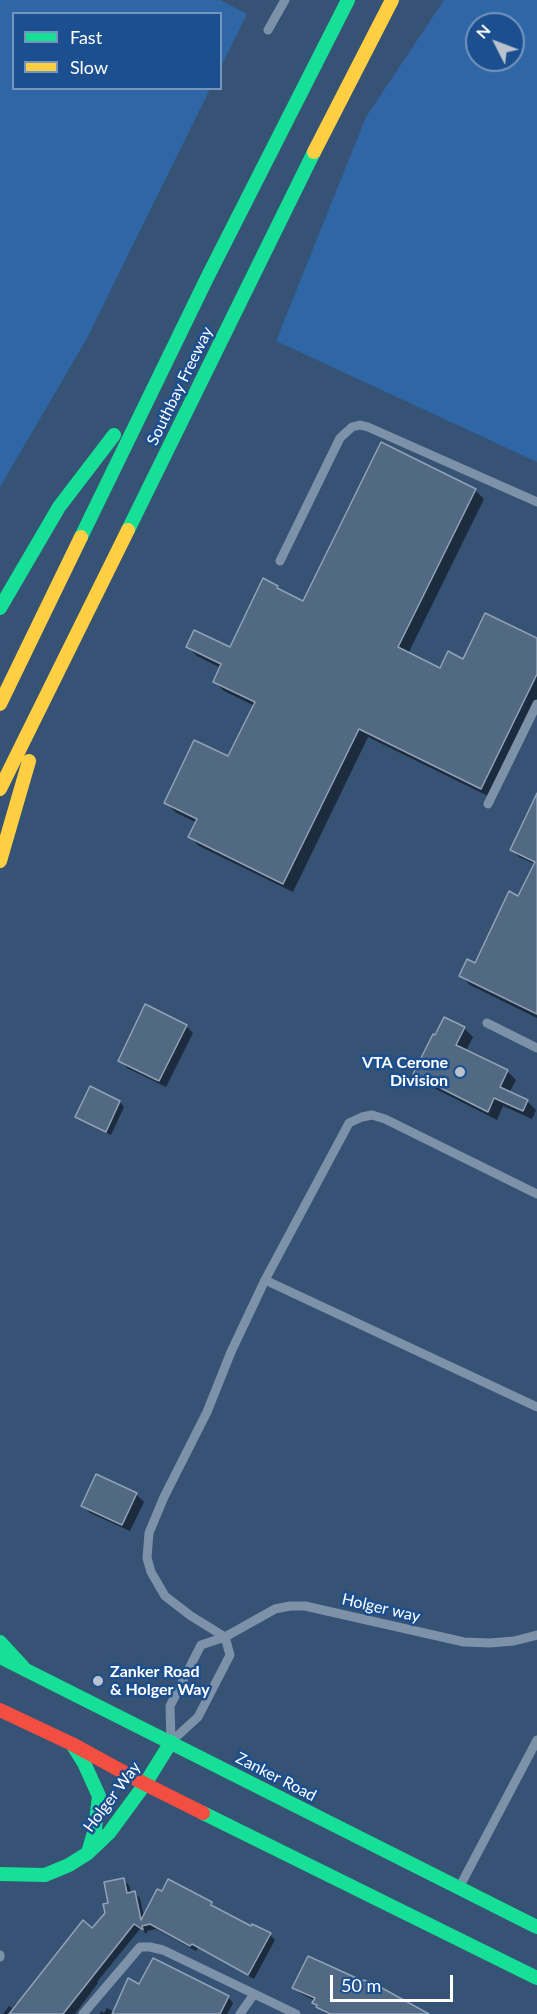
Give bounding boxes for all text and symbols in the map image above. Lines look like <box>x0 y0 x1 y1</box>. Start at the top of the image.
legend <box>12 12 222 90</box>
north arrow <box>465 12 525 72</box>
text: N <box>472 20 494 42</box>
text: Fast <box>70 26 102 48</box>
text: Slow <box>70 56 108 78</box>
street label: Southbay Freeway <box>143 324 217 448</box>
place label: VTA Cerone Division <box>362 1053 448 1091</box>
marker: VTA Cerone Division <box>453 1065 467 1079</box>
street label: Holger way <box>340 1590 422 1626</box>
place label: Zanker Road & Holger Way <box>110 1662 210 1700</box>
marker: Zanker Road & Holger Way <box>91 1674 105 1688</box>
street label: Zanker Road <box>232 1748 320 1806</box>
street label: Holger Way <box>79 1758 145 1836</box>
scale bar <box>333 1963 456 2001</box>
text: 50 m <box>341 1974 381 1996</box>

